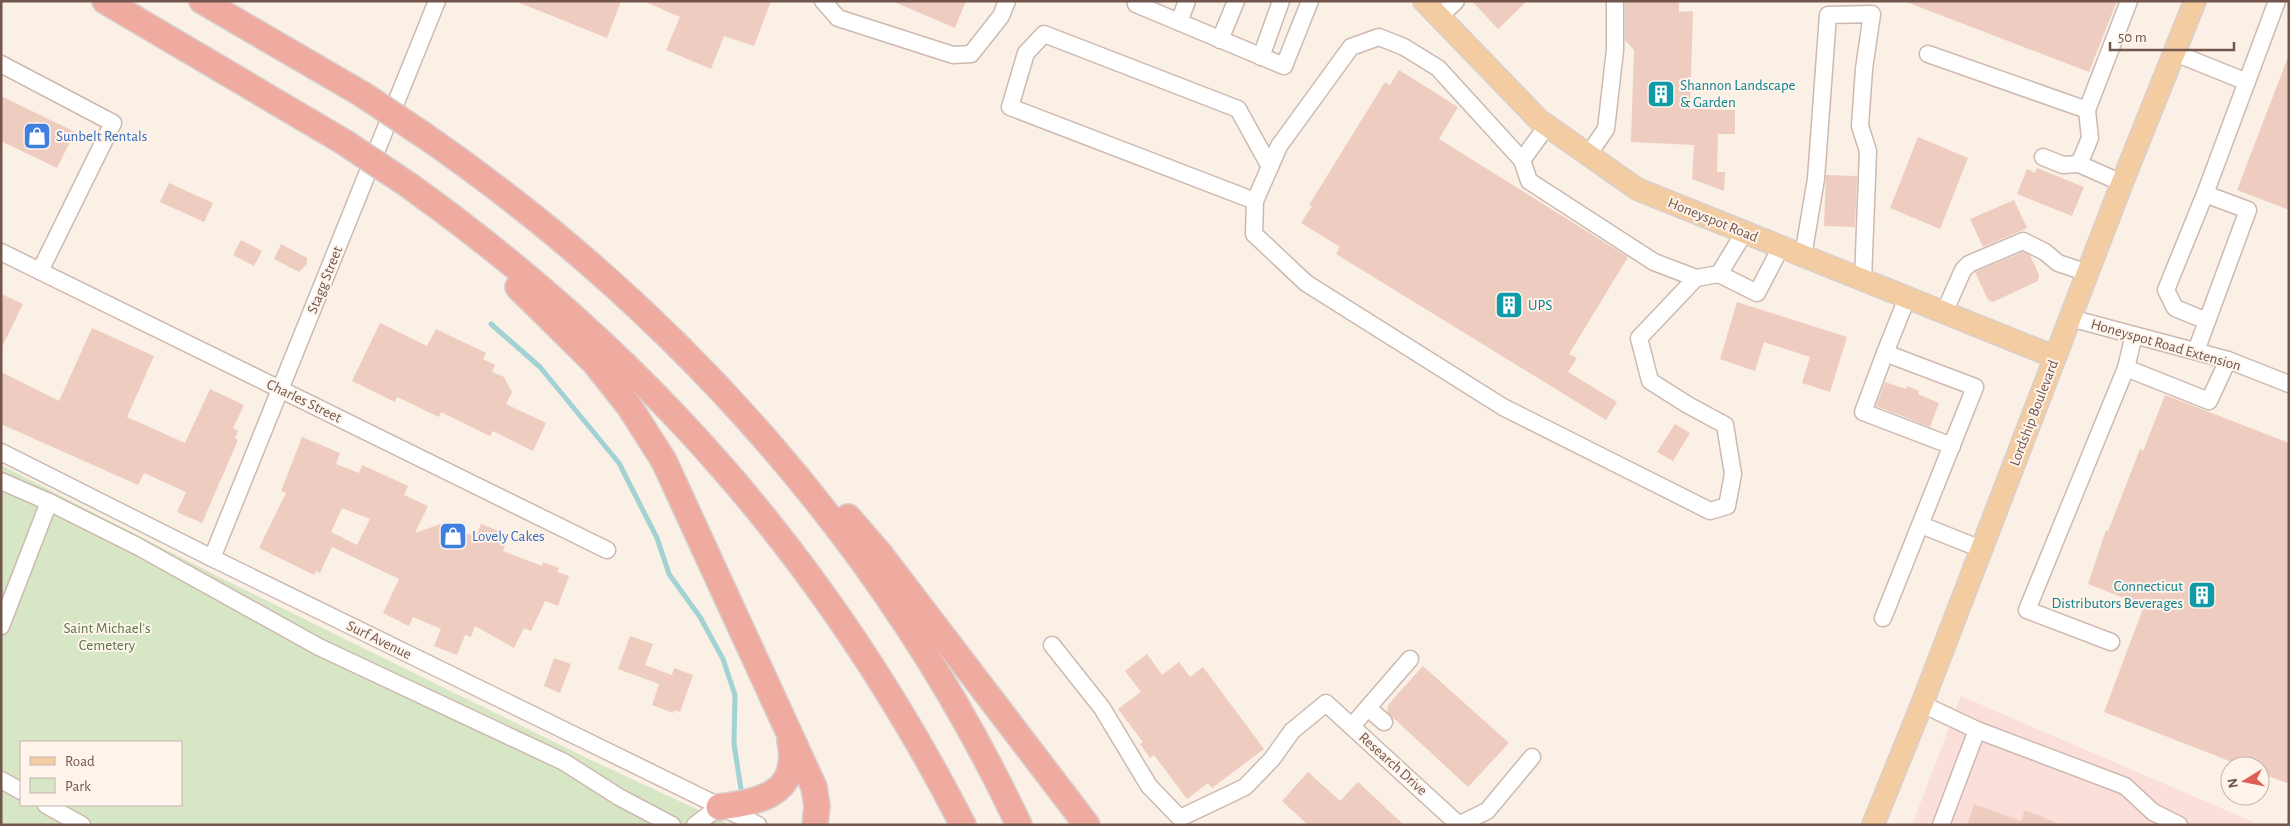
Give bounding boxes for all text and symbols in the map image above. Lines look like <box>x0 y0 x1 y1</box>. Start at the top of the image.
scale bar <box>2110 20 2234 52</box>
text: 50 m <box>2118 30 2147 45</box>
place label: Shannon Landscape & Garden <box>1680 78 1796 110</box>
building icon: Shannon Landscape & Garden <box>1646 79 1676 109</box>
shop icon: Sunbelt Rentals <box>22 121 52 151</box>
place label: Sunbelt Rentals <box>56 129 147 144</box>
street label: Honeyspot Road <box>1666 195 1760 245</box>
street label: Stagg Street <box>305 244 345 316</box>
building icon: UPS <box>1494 290 1524 320</box>
place label: UPS <box>1528 298 1552 313</box>
street label: Honeyspot Road Extension <box>2089 316 2243 374</box>
street label: Lordship Boulevard <box>2007 358 2061 468</box>
street label: Charles Street <box>264 376 344 426</box>
shop icon: Lovely Cakes <box>438 521 468 551</box>
place label: Lovely Cakes <box>472 529 545 544</box>
place label: Connecticut Distributors Beverages <box>2052 579 2183 611</box>
building icon: Connecticut Distributors Beverages <box>2187 580 2217 610</box>
street label: Surf Avenue <box>344 618 414 662</box>
park label: Saint Michael's Cemetery <box>64 621 150 653</box>
street label: Research Drive <box>1356 730 1430 798</box>
legend <box>20 741 182 806</box>
text: Road <box>65 754 95 769</box>
north arrow <box>2220 756 2270 806</box>
text: N <box>2225 777 2241 789</box>
text: Park <box>65 779 91 794</box>

